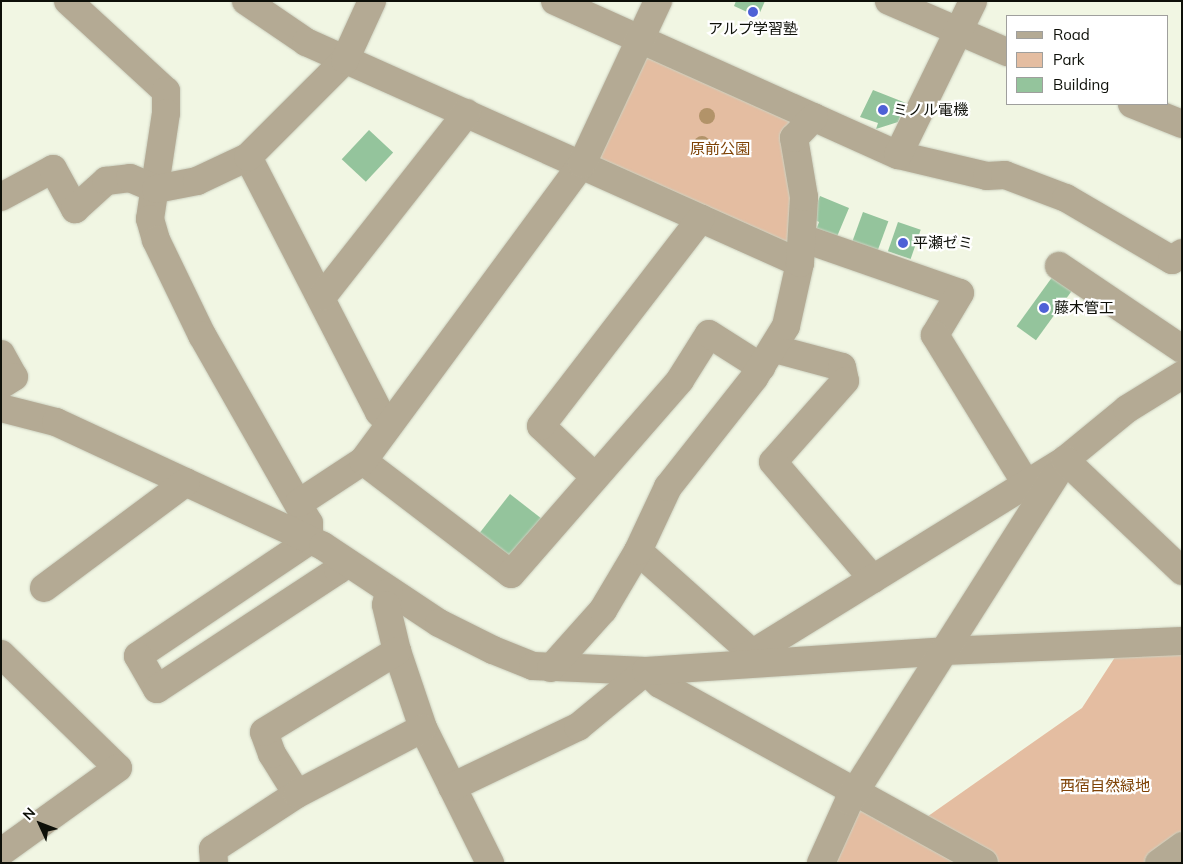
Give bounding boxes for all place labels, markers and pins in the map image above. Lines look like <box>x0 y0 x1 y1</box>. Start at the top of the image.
marker: アルプ学習塾 <box>747 6 759 18</box>
place label: アルプ学習塾 <box>708 20 798 38</box>
place label: ミノル電機 <box>893 101 968 119</box>
marker: ミノル電機 <box>877 104 889 116</box>
place label: 平瀬ゼミ <box>913 234 973 252</box>
marker: 平瀬ゼミ <box>897 237 909 249</box>
place label: 藤木管工 <box>1054 299 1114 317</box>
marker: 藤木管工 <box>1038 302 1050 314</box>

